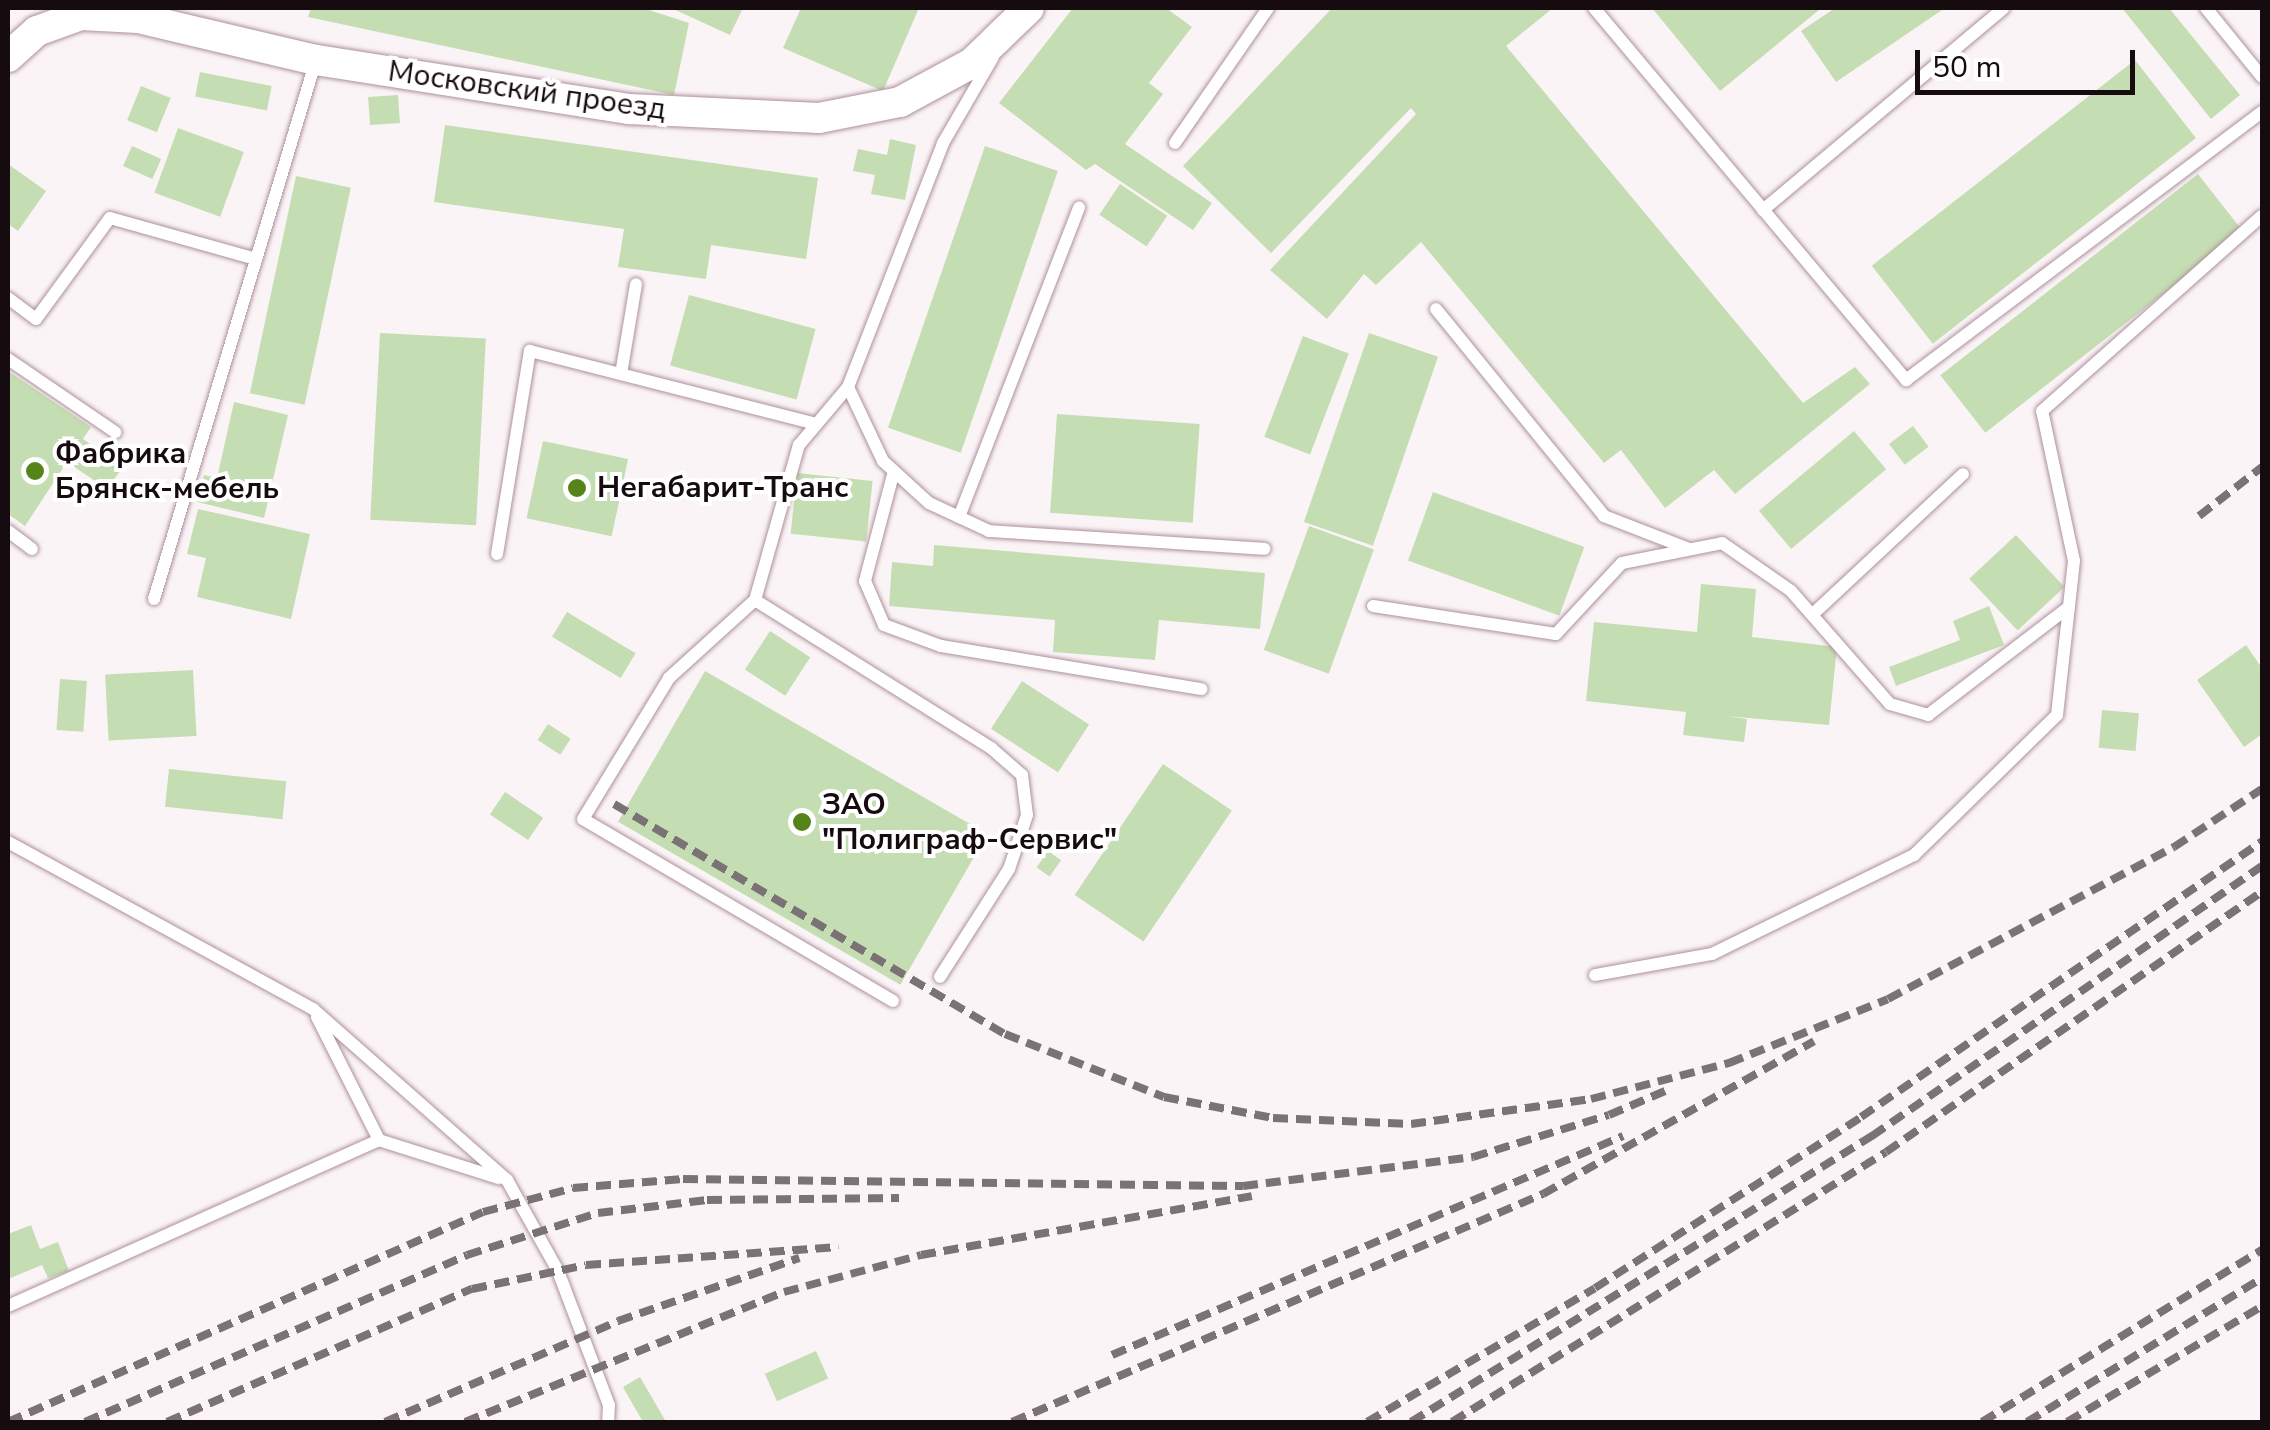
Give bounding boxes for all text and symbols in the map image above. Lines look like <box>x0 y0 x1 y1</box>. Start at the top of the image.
scale bar <box>1920 30 2140 92</box>
text: 50 m <box>1932 47 2001 88</box>
street label: Московский проезд <box>386 54 668 128</box>
place label: Фабрика Брянск-мебель <box>55 436 279 506</box>
marker: Фабрика Брянск-мебель <box>24 460 46 482</box>
place label: Негабарит-Транс <box>597 470 849 506</box>
marker: Негабарит-Транс <box>566 477 588 499</box>
place label: ЗАО "Полиграф-Сервис" <box>822 787 1117 858</box>
marker: ЗАО "Полиграф-Сервис" <box>791 811 813 833</box>

